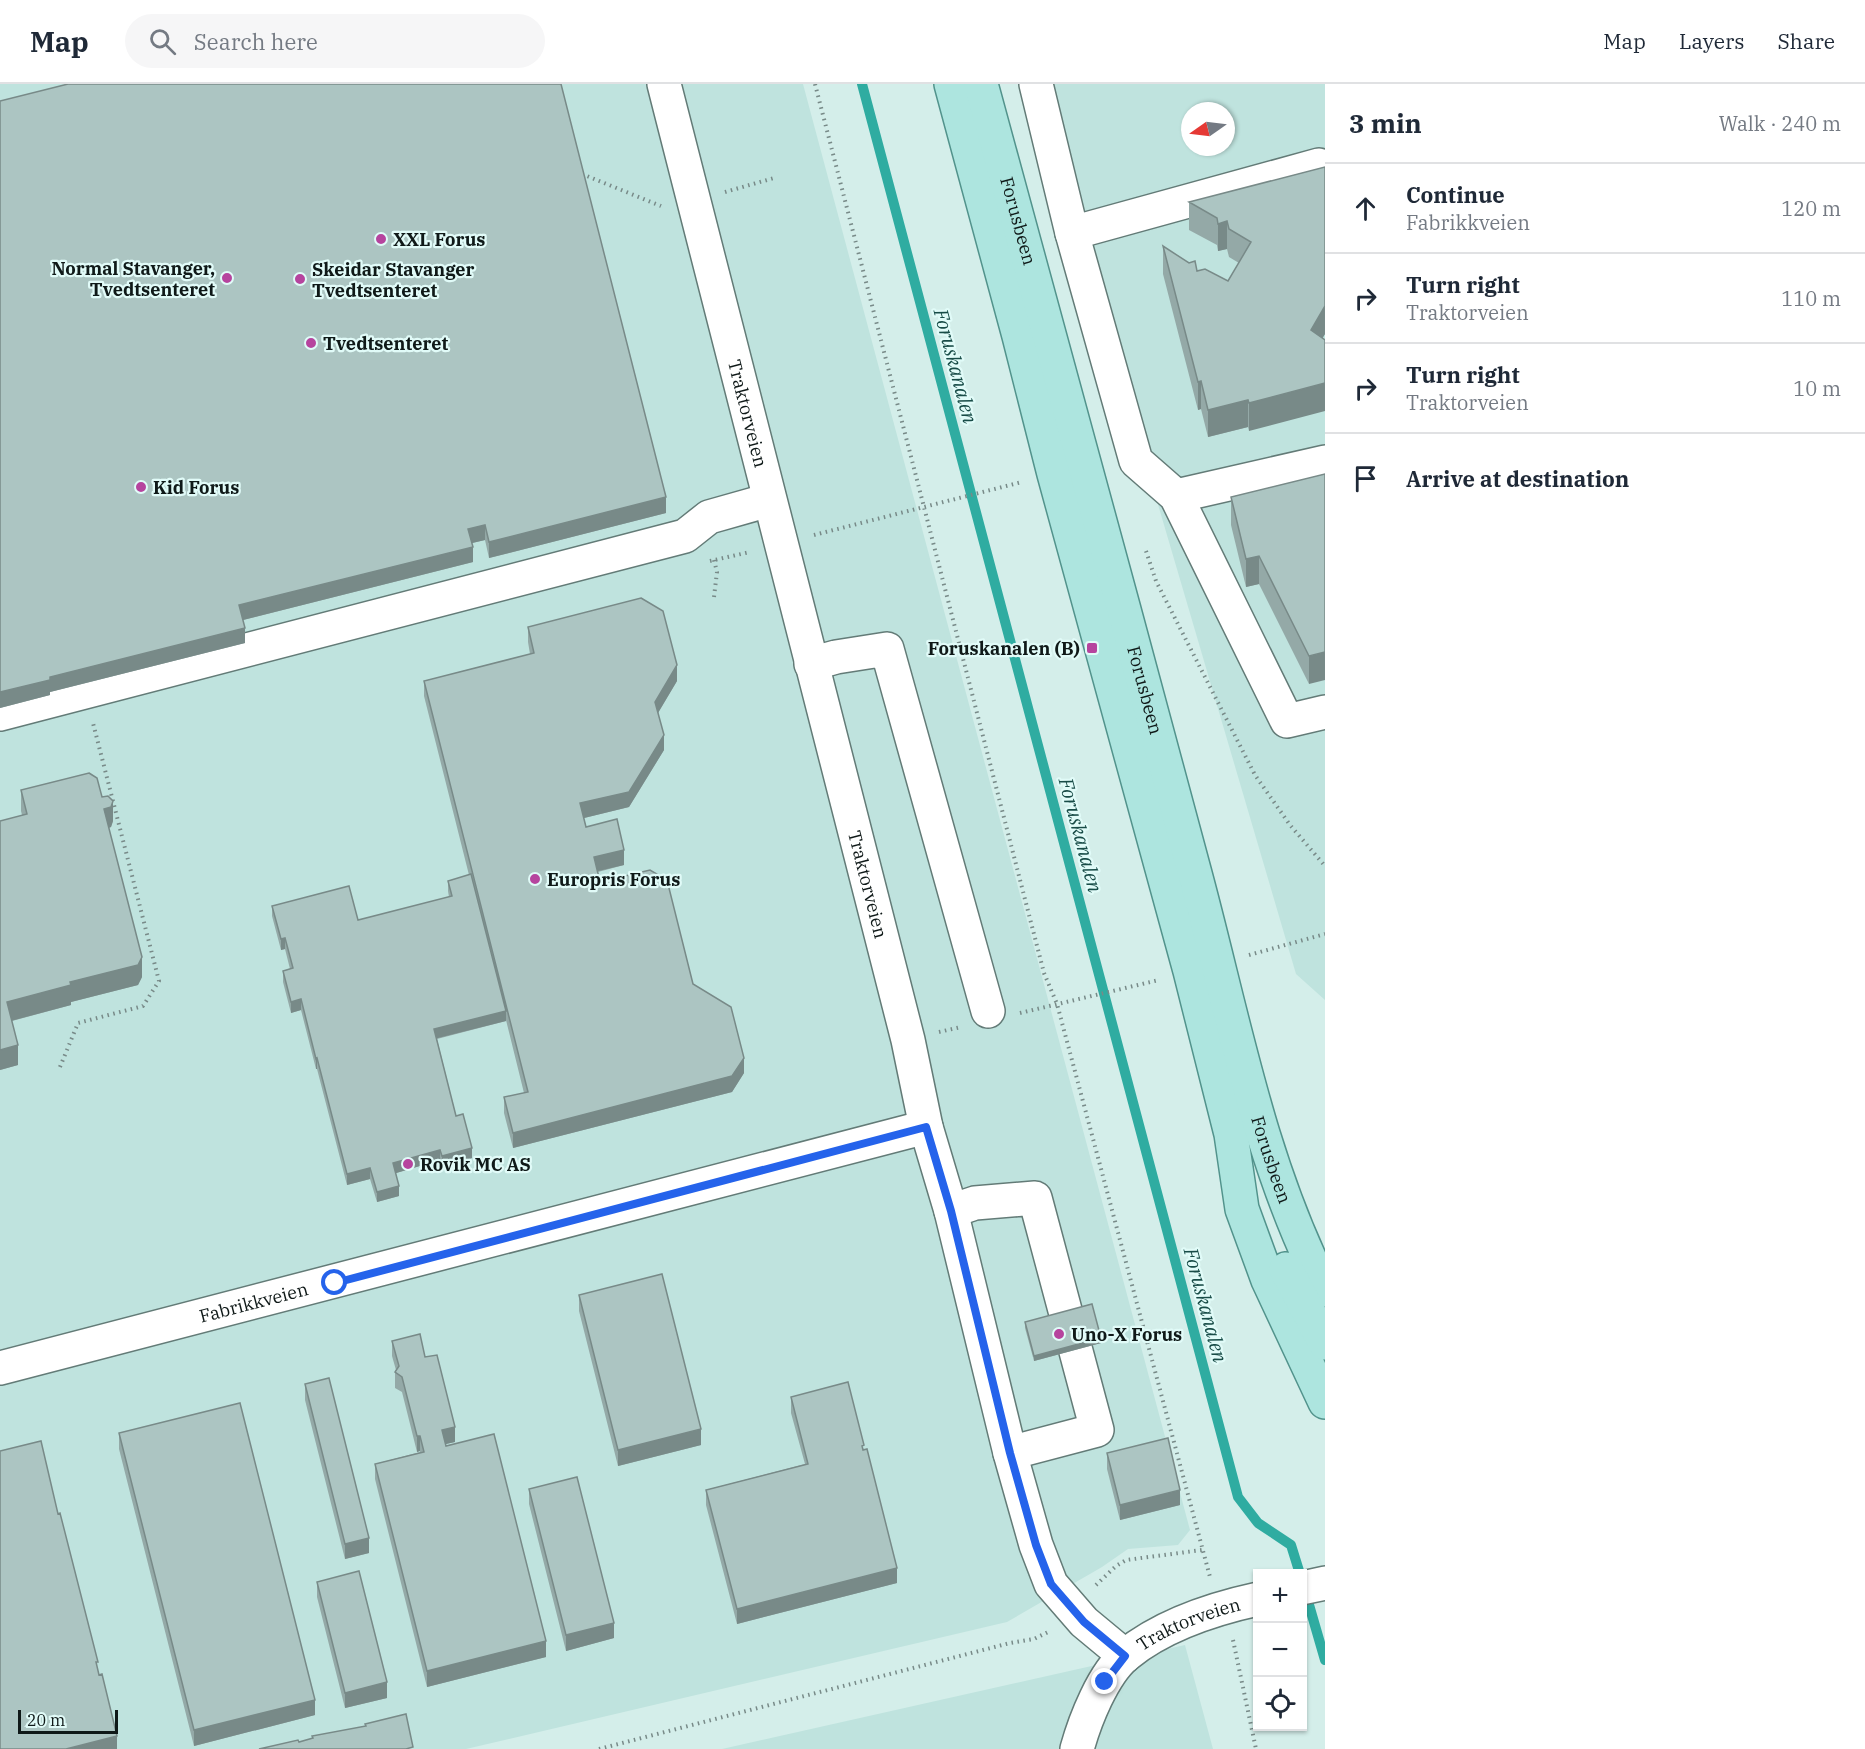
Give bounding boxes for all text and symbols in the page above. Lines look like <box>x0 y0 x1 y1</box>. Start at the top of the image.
search box <box>125 14 545 68</box>
text: Map <box>30 23 89 60</box>
icon: search <box>146 25 179 58</box>
text: Search here <box>194 27 318 56</box>
text: Map <box>1603 27 1646 55</box>
text: Layers <box>1679 27 1745 55</box>
text: Share <box>1778 27 1835 55</box>
north arrow <box>1181 102 1235 156</box>
text: 3 min <box>1349 106 1422 140</box>
text: Walk · 240 m <box>1719 110 1841 137</box>
street label: Forusbeen <box>996 174 1042 268</box>
text: Continue <box>1406 180 1505 209</box>
icon: ahead <box>1349 192 1382 225</box>
text: 120 m <box>1781 195 1841 222</box>
text: Fabrikkveien <box>1406 209 1530 236</box>
place label: XXL Forus <box>393 228 485 251</box>
marker: XXL Forus <box>374 232 388 246</box>
place label: Normal Stavanger, Tvedtsenteret <box>51 257 215 301</box>
place label: Skeidar Stavanger Tvedtsenteret <box>312 258 474 302</box>
text: Turn right <box>1406 270 1520 299</box>
marker: Normal Stavanger, Tvedtsenteret <box>220 271 234 285</box>
marker: Skeidar Stavanger Tvedtsenteret <box>293 272 307 286</box>
icon: right <box>1349 282 1382 315</box>
text: 110 m <box>1781 285 1841 312</box>
text: Traktorveien <box>1406 299 1529 326</box>
water label: Foruskanalen <box>927 305 984 427</box>
place label: Tvedtsenteret <box>323 332 448 355</box>
marker: Tvedtsenteret <box>304 336 318 350</box>
street label: Traktorveien <box>723 357 773 470</box>
text: Turn right <box>1406 360 1520 389</box>
icon: right <box>1349 372 1382 405</box>
text: 10 m <box>1793 375 1841 402</box>
text: Traktorveien <box>1406 389 1529 416</box>
icon: arrive <box>1349 462 1382 495</box>
text: Arrive at destination <box>1406 464 1629 493</box>
place label: Kid Forus <box>153 476 239 499</box>
marker: Kid Forus <box>134 480 148 494</box>
place label: Foruskanalen (B) <box>928 637 1080 660</box>
marker: Foruskanalen (B) <box>1085 641 1099 655</box>
street label: Forusbeen <box>1123 643 1168 737</box>
water label: Foruskanalen <box>1052 774 1109 896</box>
street label: Traktorveien <box>843 828 893 941</box>
place label: Europris Forus <box>547 868 680 891</box>
marker: Europris Forus <box>528 872 542 886</box>
street label: Forusbeen <box>1247 1113 1297 1206</box>
place label: Rovik MC AS <box>420 1153 531 1176</box>
marker: Rovik MC AS <box>401 1157 415 1171</box>
water label: Foruskanalen <box>1177 1244 1234 1366</box>
route start <box>321 1269 347 1295</box>
street label: Fabrikkveien <box>197 1277 310 1327</box>
place label: Uno-X Forus <box>1071 1323 1182 1346</box>
marker: Uno-X Forus <box>1052 1327 1066 1341</box>
map controls <box>1253 1569 1307 1731</box>
button: + <box>1253 1569 1307 1623</box>
street label: Traktorveien <box>1132 1592 1243 1655</box>
button: − <box>1253 1623 1307 1677</box>
route end <box>1091 1668 1117 1694</box>
button: locate <box>1253 1677 1307 1731</box>
scale bar <box>18 1707 118 1734</box>
text: 20 m <box>27 1710 65 1730</box>

